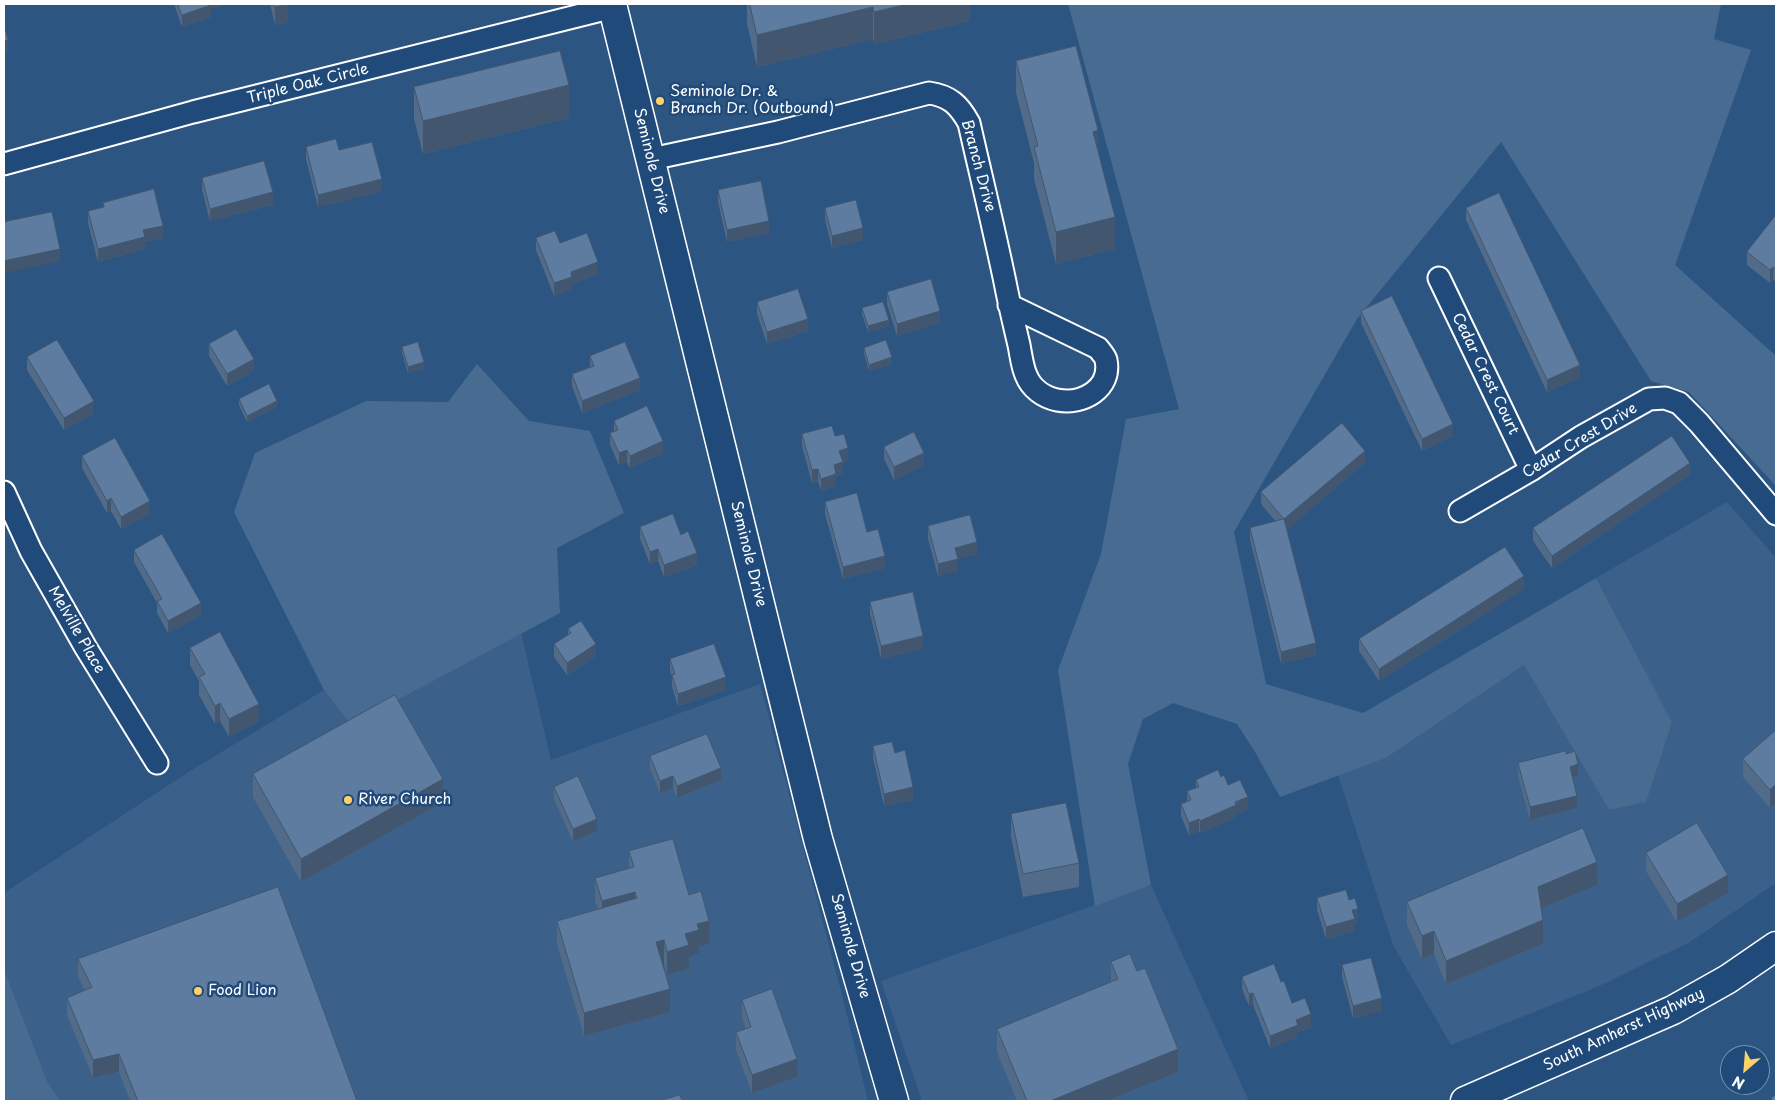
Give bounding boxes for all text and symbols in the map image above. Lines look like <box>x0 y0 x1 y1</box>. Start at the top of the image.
street label: Triple Oak Circle <box>245 60 371 108</box>
place label: Seminole Dr. & Branch Dr. (Outbound) <box>670 83 834 118</box>
marker: Seminole Dr. & Branch Dr. (Outbound) <box>654 95 666 107</box>
street label: Seminole Drive <box>629 106 673 216</box>
street label: Branch Drive <box>957 118 999 214</box>
street label: Cedar Crest Court <box>1448 310 1522 438</box>
street label: Cedar Crest Drive <box>1519 400 1641 482</box>
street label: Seminole Drive <box>726 499 770 609</box>
street label: Melville Place <box>44 583 108 677</box>
place label: River Church <box>358 791 451 809</box>
marker: River Church <box>342 794 354 806</box>
street label: Seminole Drive <box>826 891 874 1001</box>
place label: Food Lion <box>208 982 277 1000</box>
marker: Food Lion <box>192 985 204 997</box>
street label: South Amherst Highway <box>1541 985 1707 1075</box>
north arrow <box>1720 1045 1770 1095</box>
text: N <box>1729 1071 1748 1095</box>

